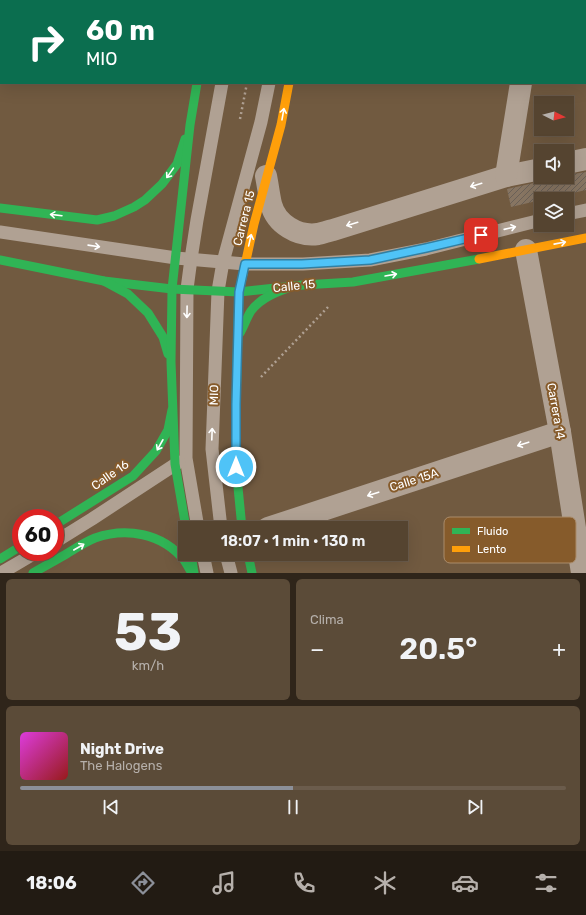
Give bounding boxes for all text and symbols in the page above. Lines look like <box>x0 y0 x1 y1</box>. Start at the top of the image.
text: 60 m <box>86 14 155 47</box>
icon: right <box>20 16 72 68</box>
text: MIO <box>86 48 117 70</box>
north arrow <box>534 96 574 136</box>
map controls <box>534 96 574 232</box>
one-way arrow <box>279 108 287 121</box>
button: sound <box>534 144 574 184</box>
one-way arrow <box>166 168 174 179</box>
one-way arrow <box>470 182 483 189</box>
street label: Carrera 15 <box>230 189 258 247</box>
button: layers <box>534 192 574 232</box>
one-way arrow <box>50 211 63 219</box>
pin <box>464 218 498 252</box>
one-way arrow <box>346 221 359 228</box>
one-way arrow <box>503 223 516 231</box>
icon: arrive <box>470 224 492 246</box>
one-way arrow <box>247 234 255 247</box>
one-way arrow <box>554 239 567 247</box>
one-way arrow <box>87 242 100 250</box>
one-way arrow <box>384 270 397 278</box>
street label: Calle 15 <box>272 277 316 295</box>
one-way arrow <box>183 305 191 318</box>
street label: Carrera 14 <box>544 382 568 441</box>
street label: MIO <box>207 384 221 406</box>
one-way arrow <box>209 428 216 441</box>
one-way arrow <box>155 439 163 451</box>
one-way arrow <box>517 441 529 449</box>
position arrow <box>215 446 257 488</box>
street label: Calle 16 <box>89 457 131 493</box>
street label: Calle 15A <box>388 466 440 494</box>
one-way arrow <box>367 490 379 498</box>
speed limit sign: 60 <box>12 509 64 561</box>
legend <box>444 517 576 563</box>
text: Fluido <box>477 525 508 538</box>
text: 18:07 · 1 min · 130 m <box>221 532 365 550</box>
one-way arrow <box>73 542 85 550</box>
text: Lento <box>477 543 506 556</box>
text: 53 <box>114 601 182 663</box>
text: Clima <box>310 612 344 627</box>
text: 20.5° <box>399 631 477 667</box>
text: − <box>310 636 324 663</box>
text: + <box>552 636 566 663</box>
text: km/h <box>132 658 164 673</box>
text: Night Drive <box>80 740 164 758</box>
text: The Halogens <box>80 758 162 773</box>
icon: previous <box>100 796 122 818</box>
icon: pause <box>282 796 304 818</box>
icon: next <box>464 796 486 818</box>
icon: directions <box>129 869 157 897</box>
icon: music <box>210 869 238 897</box>
icon: phone <box>290 869 318 897</box>
icon: climate <box>371 869 399 897</box>
icon: car <box>451 869 479 897</box>
icon: filters <box>532 869 560 897</box>
text: 18:06 <box>26 872 77 894</box>

